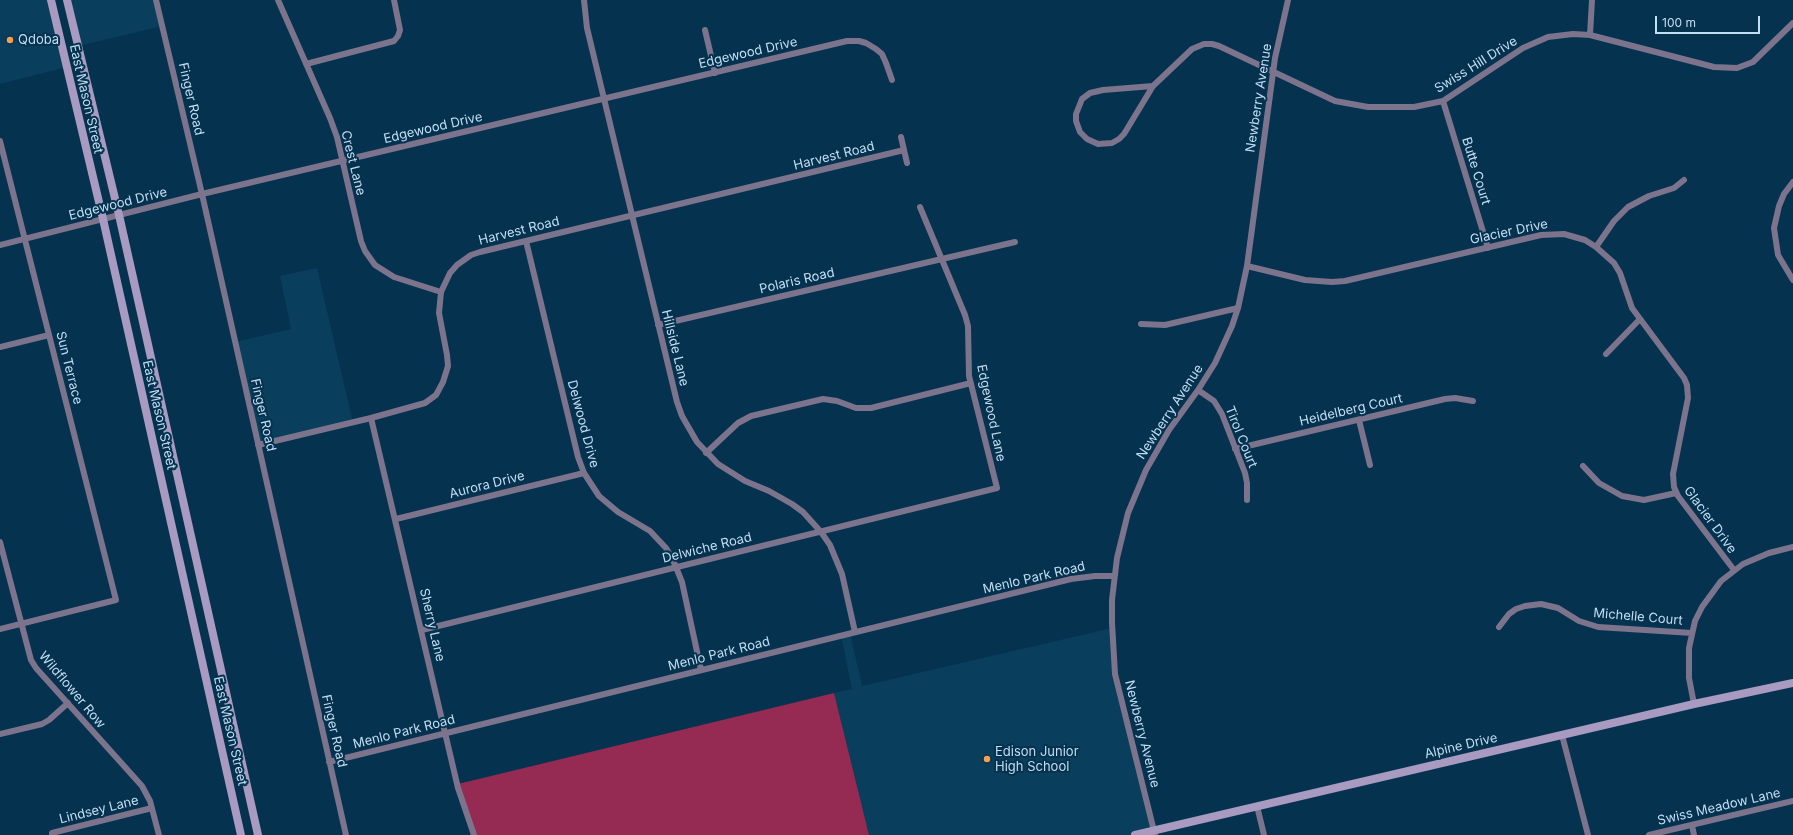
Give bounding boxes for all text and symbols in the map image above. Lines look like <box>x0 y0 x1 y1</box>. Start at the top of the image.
scale bar <box>1657 8 1762 34</box>
text: 100 m <box>1662 15 1696 30</box>
place label: Qdoba <box>18 32 59 48</box>
street label: Swiss Hill Drive <box>1432 33 1520 97</box>
street label: Edgewood Drive <box>697 34 799 72</box>
marker: Qdoba <box>5 35 15 45</box>
street label: Newberry Avenue <box>1243 42 1275 154</box>
street label: East Mason Street <box>66 43 106 155</box>
street label: Finger Road <box>175 61 207 137</box>
street label: Edgewood Drive <box>382 109 484 147</box>
street label: Crest Lane <box>337 129 369 197</box>
street label: Butte Court <box>1458 135 1494 207</box>
street label: Harvest Road <box>792 138 876 174</box>
street label: Edgewood Drive <box>67 184 169 224</box>
street label: Harvest Road <box>477 213 561 249</box>
street label: Glacier Drive <box>1469 216 1549 248</box>
street label: Polaris Road <box>758 265 836 297</box>
street label: Hillside Lane <box>658 308 692 388</box>
street label: Sun Terrace <box>52 330 86 406</box>
street label: East Mason Street <box>139 359 179 471</box>
street label: Newberry Avenue <box>1133 362 1207 462</box>
street label: Edgewood Lane <box>973 363 1009 463</box>
street label: Finger Road <box>247 377 279 453</box>
street label: Delwood Drive <box>564 379 602 469</box>
street label: Heidelberg Court <box>1298 391 1404 429</box>
street label: Tirol Court <box>1222 404 1260 470</box>
street label: Aurora Drive <box>448 468 526 502</box>
street label: Glacier Drive <box>1680 483 1740 557</box>
street label: Delwiche Road <box>661 529 753 567</box>
street label: Menlo Park Road <box>981 559 1087 597</box>
street label: Sherry Lane <box>416 587 448 663</box>
street label: Michelle Court <box>1593 605 1683 629</box>
street label: Menlo Park Road <box>666 634 772 674</box>
street label: Wildflower Row <box>35 648 109 732</box>
street label: East Mason Street <box>210 675 250 787</box>
street label: Newberry Avenue <box>1121 679 1163 789</box>
street label: Finger Road <box>318 693 350 769</box>
street label: Menlo Park Road <box>351 712 457 752</box>
street label: Alpine Drive <box>1423 730 1499 762</box>
place label: Edison Junior High School <box>995 744 1079 775</box>
marker: Edison Junior High School <box>982 754 992 764</box>
street label: Swiss Meadow Lane <box>1656 785 1782 829</box>
street label: Lindsey Lane <box>58 793 140 827</box>

